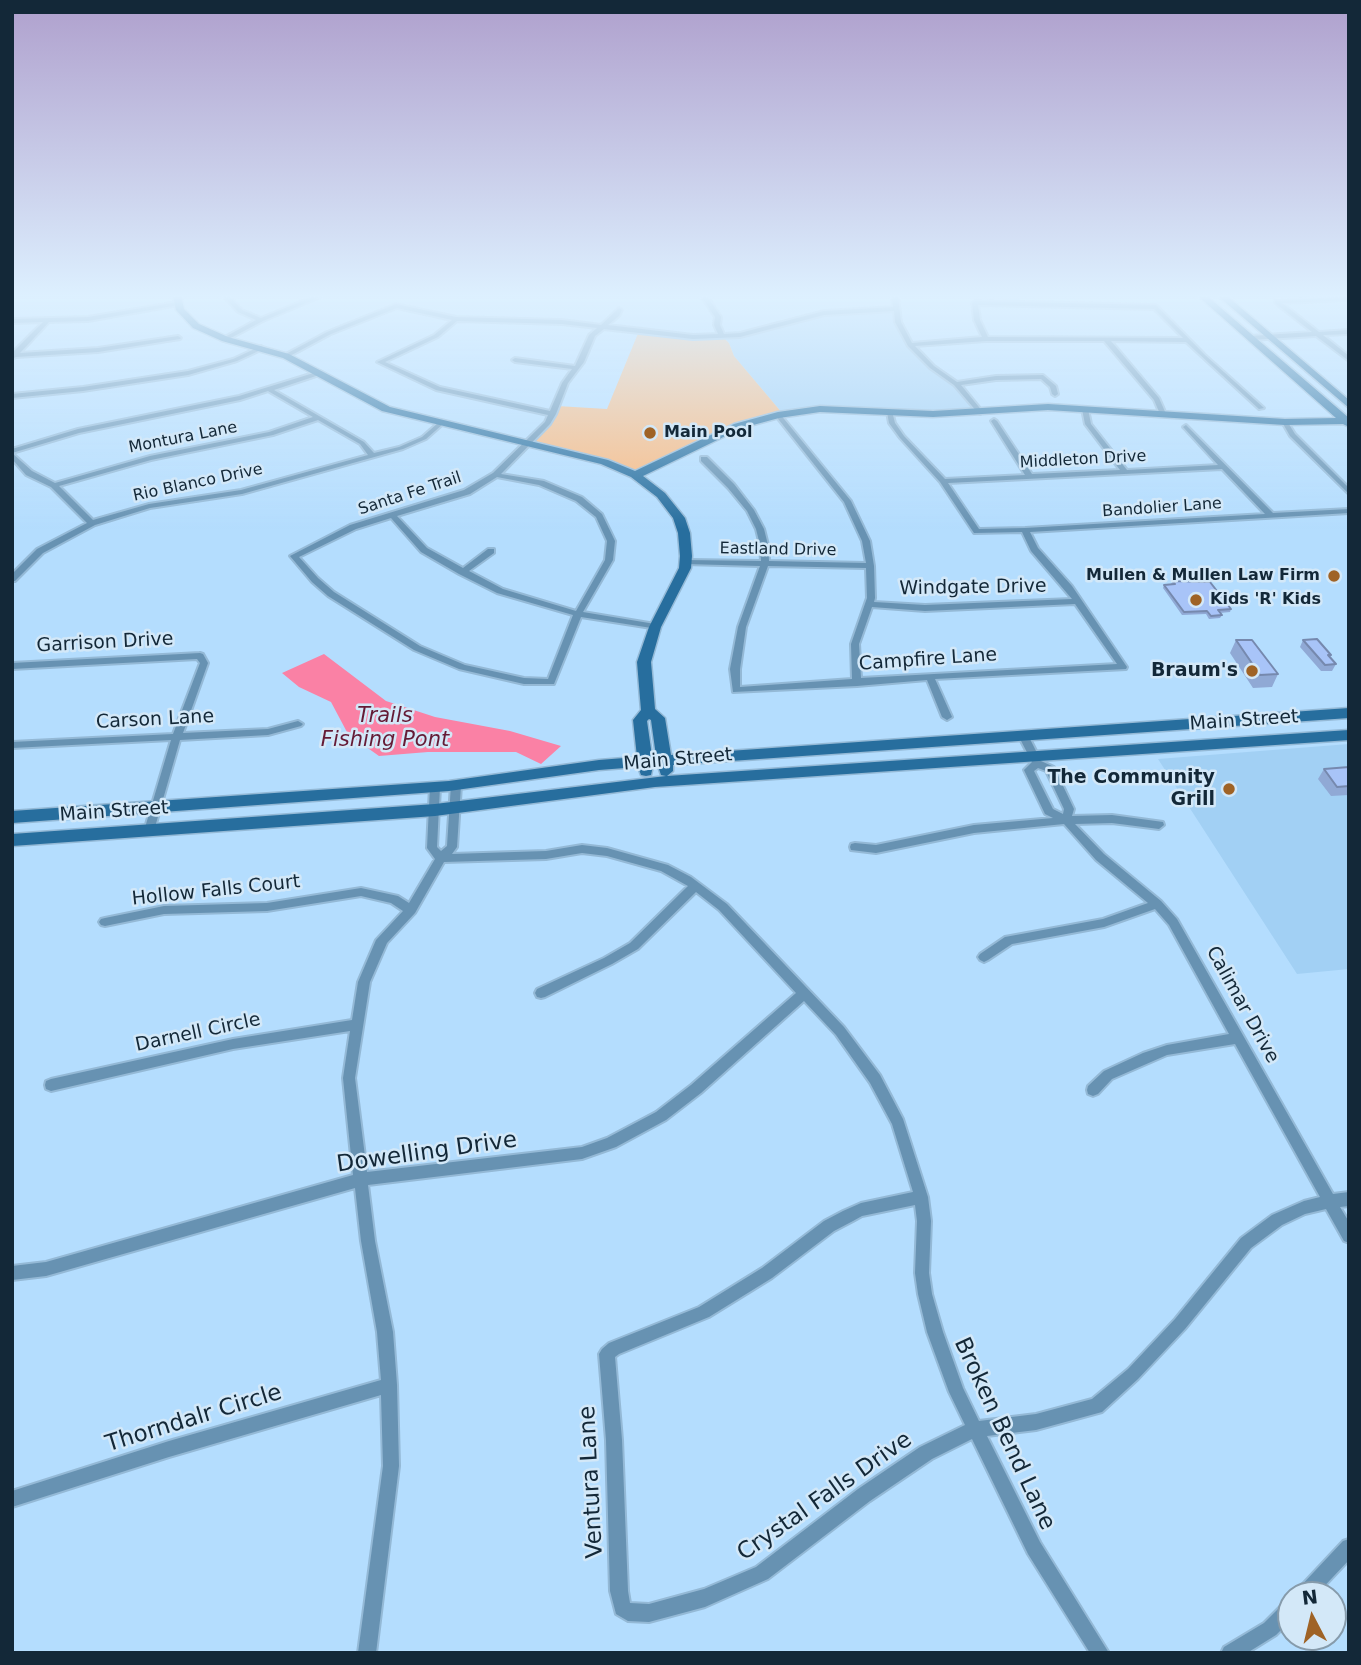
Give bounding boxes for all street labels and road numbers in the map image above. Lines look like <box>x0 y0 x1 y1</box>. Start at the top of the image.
street label: Montura Lane <box>127 418 239 458</box>
street label: Middleton Drive <box>1019 447 1147 473</box>
street label: Rio Blanco Drive <box>131 460 265 506</box>
street label: Santa Fe Trail <box>356 468 464 520</box>
street label: Bandolier Lane <box>1101 494 1223 522</box>
street label: Eastland Drive <box>719 539 837 561</box>
street label: Windgate Drive <box>899 575 1047 601</box>
street label: Garrison Drive <box>36 628 174 658</box>
street label: Campfire Lane <box>858 644 998 676</box>
street label: Carson Lane <box>95 706 215 734</box>
street label: Main Street <box>1189 706 1299 736</box>
street label: Main Street <box>623 744 733 776</box>
street label: Main Street <box>59 797 169 827</box>
street label: Hollow Falls Court <box>131 871 301 911</box>
street label: Calimar Drive <box>1200 943 1284 1067</box>
street label: Darnell Circle <box>133 1009 263 1057</box>
street label: Dowelling Drive <box>335 1127 519 1179</box>
street label: Broken Bend Lane <box>947 1333 1061 1535</box>
street label: Thorndalr Circle <box>103 1379 285 1459</box>
street label: Ventura Lane <box>574 1405 610 1559</box>
street label: Crystal Falls Drive <box>732 1426 918 1568</box>

